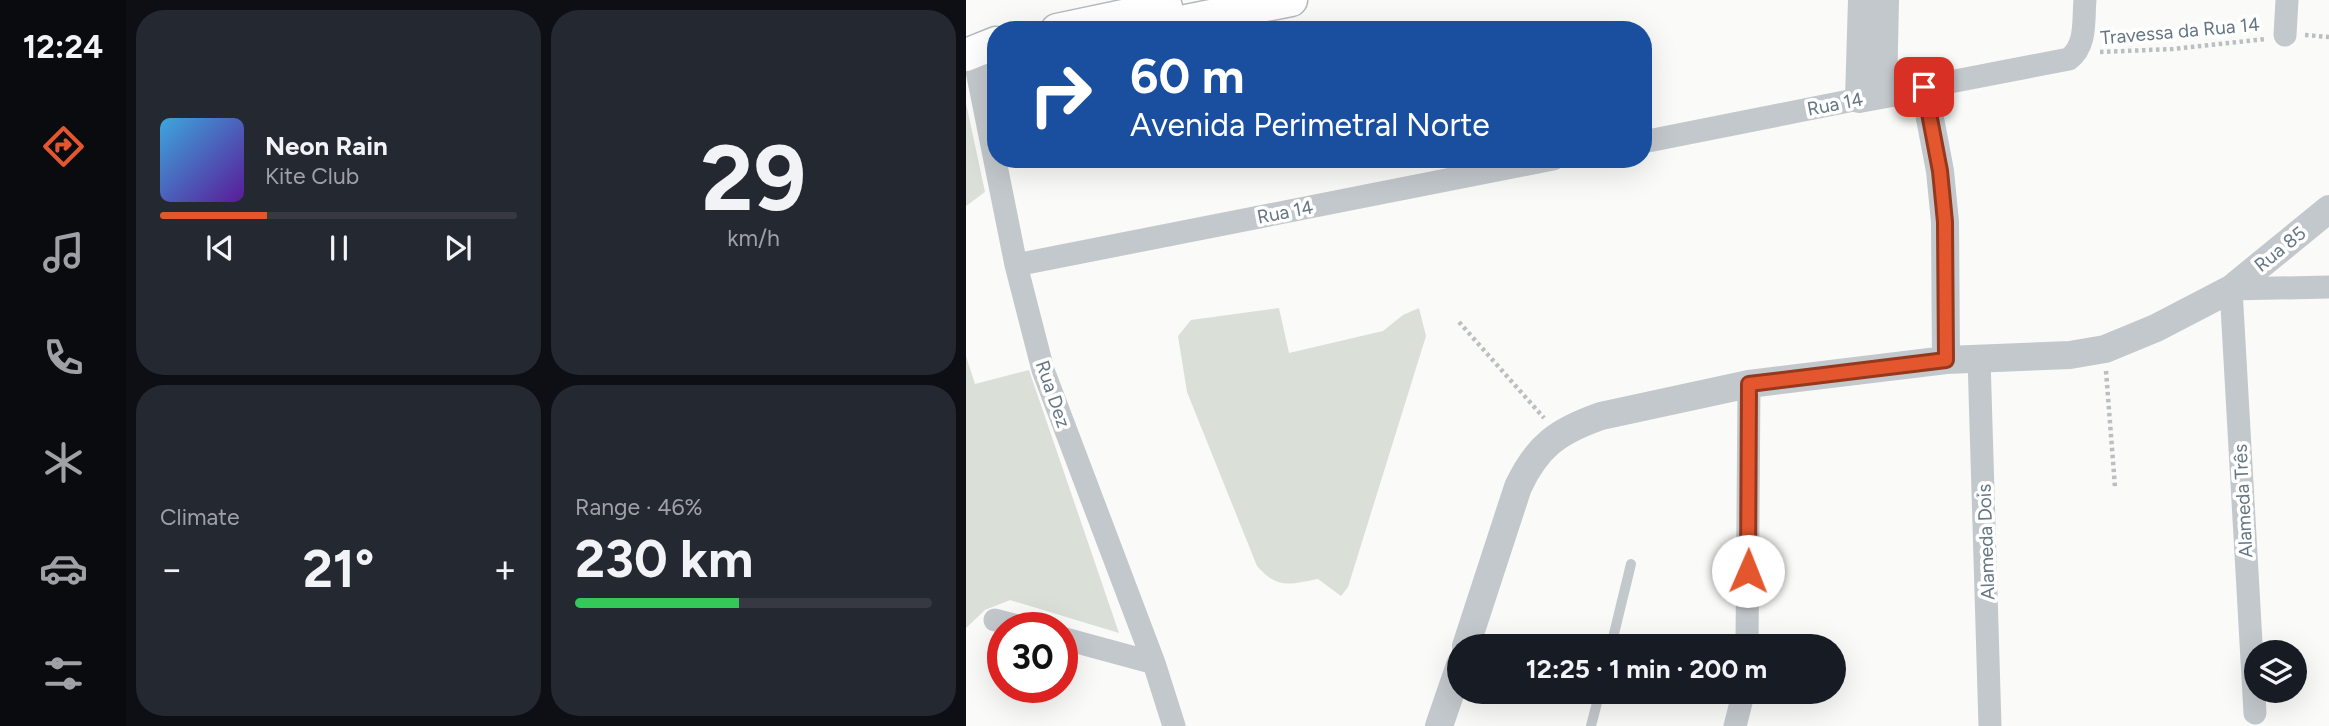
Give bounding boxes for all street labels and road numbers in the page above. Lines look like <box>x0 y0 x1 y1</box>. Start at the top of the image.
street label: Travessa da Rua 14 <box>2099 13 2261 49</box>
street label: Rua 14 <box>1805 87 1865 121</box>
street label: Rua 14 <box>1255 195 1315 229</box>
street label: Rua 85 <box>2250 221 2310 277</box>
street label: Rua Dez <box>1031 357 1075 431</box>
street label: Alameda Três <box>2229 443 2257 559</box>
street label: Alameda Dois <box>1972 483 2000 600</box>

